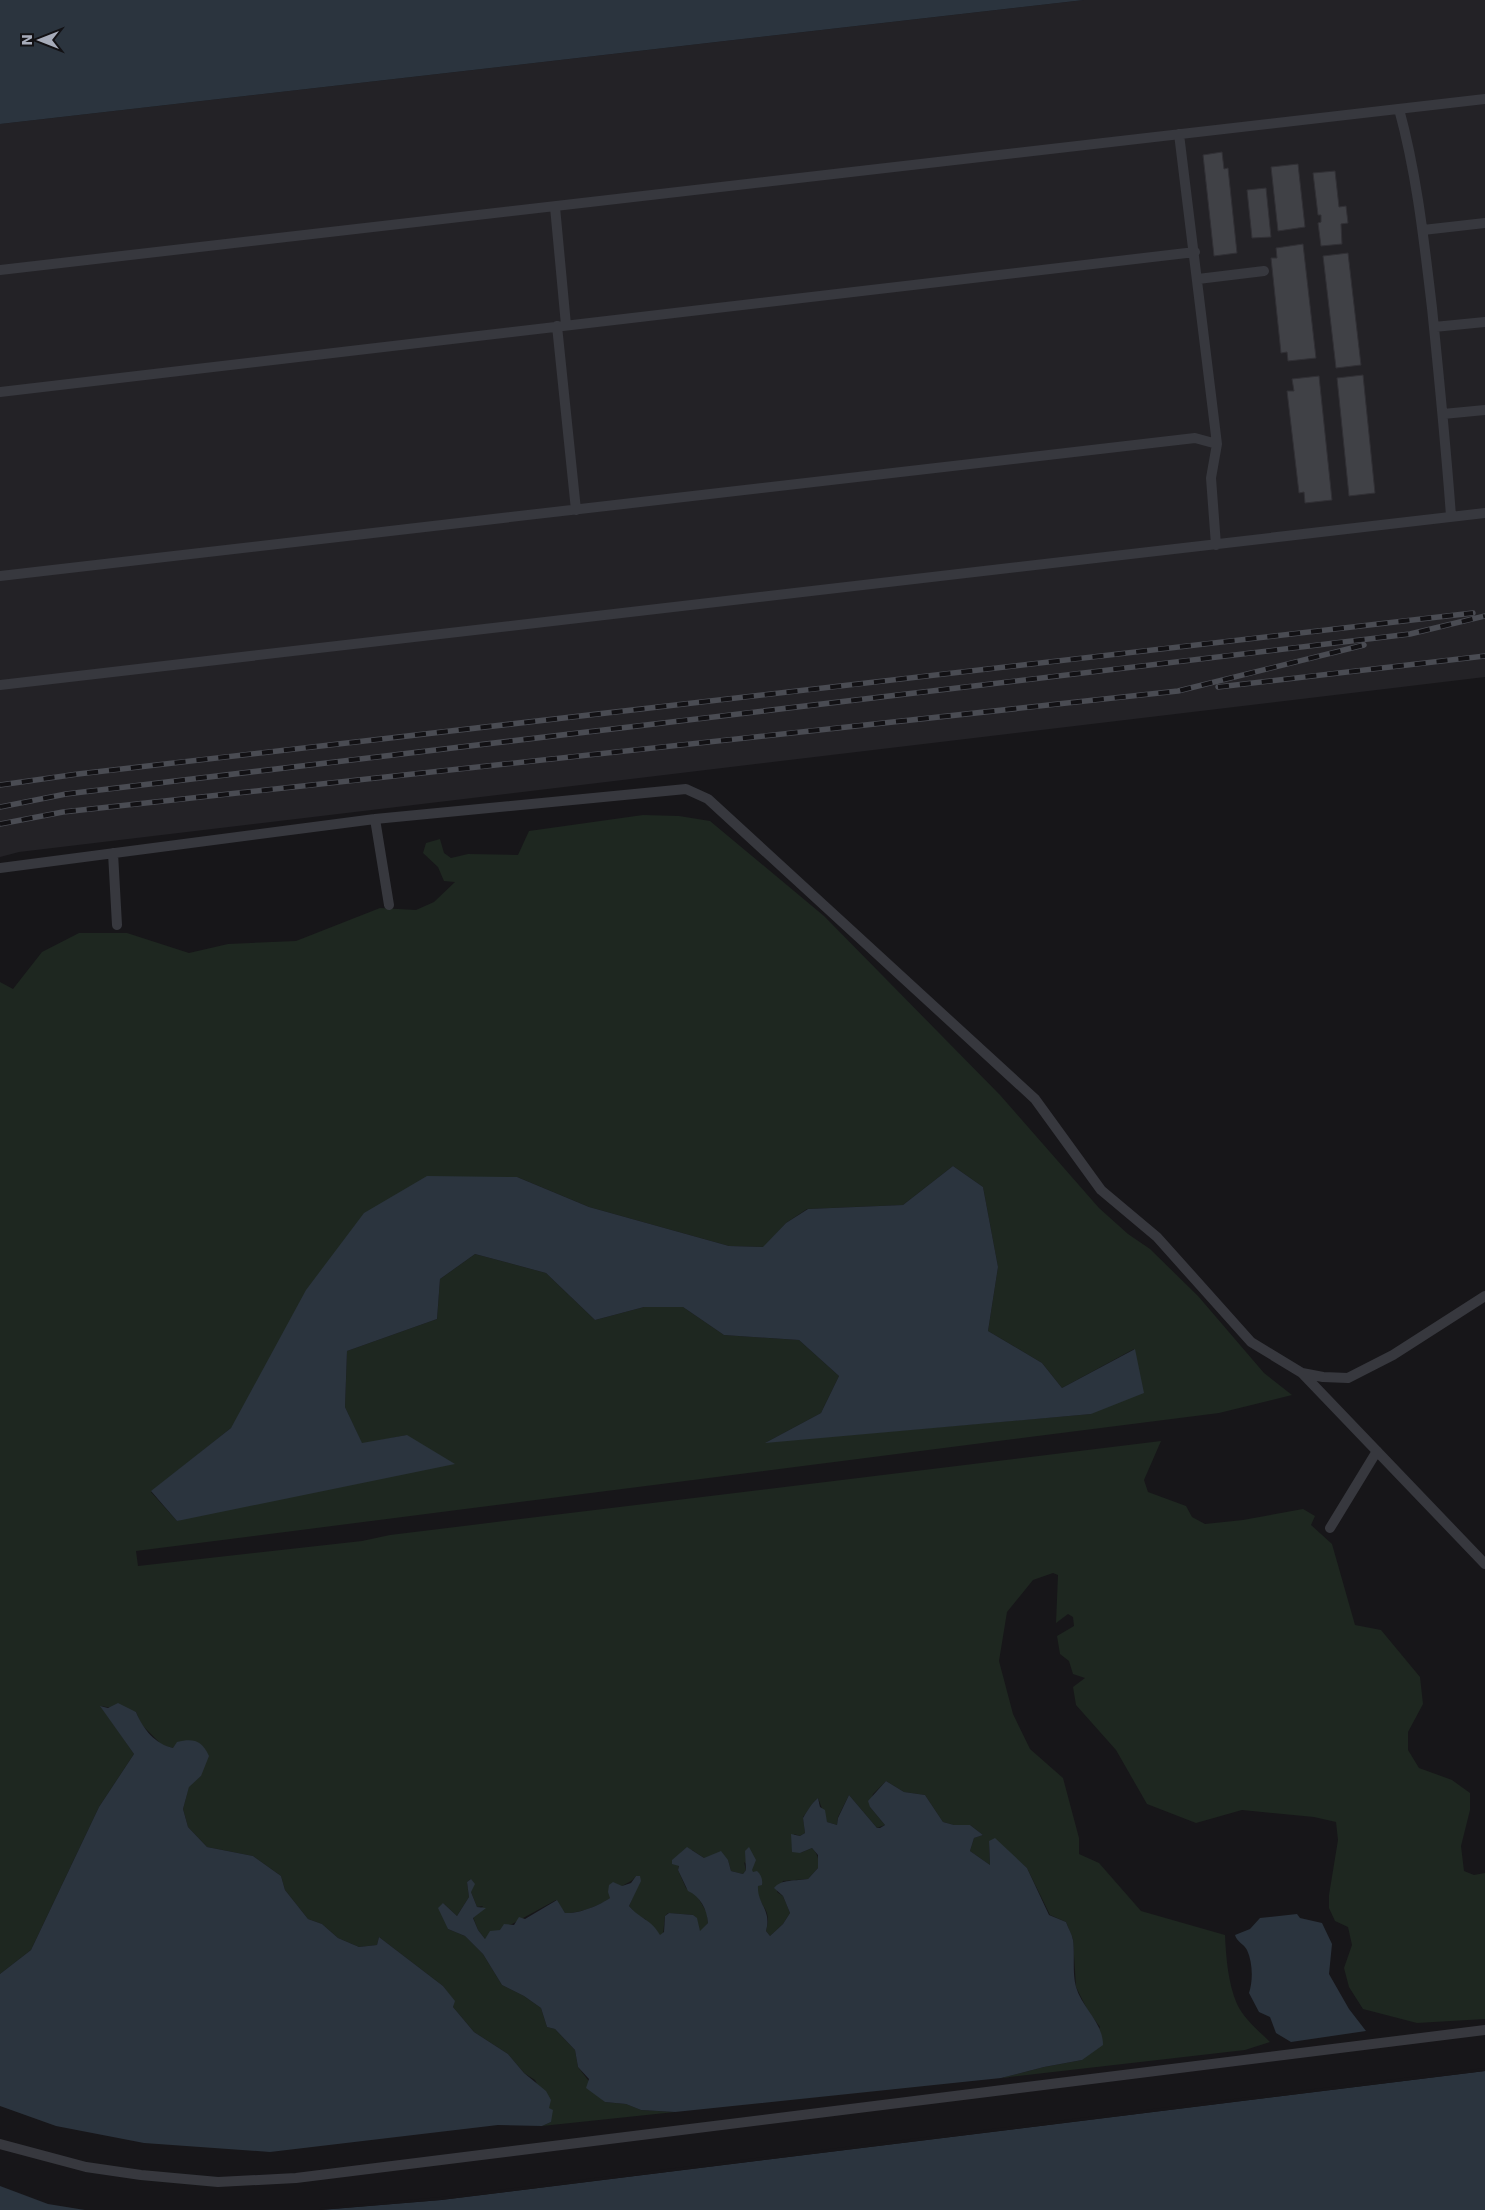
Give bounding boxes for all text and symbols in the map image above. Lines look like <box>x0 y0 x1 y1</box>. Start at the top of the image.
north arrow <box>15 15 65 65</box>
text: N <box>19 34 35 46</box>

